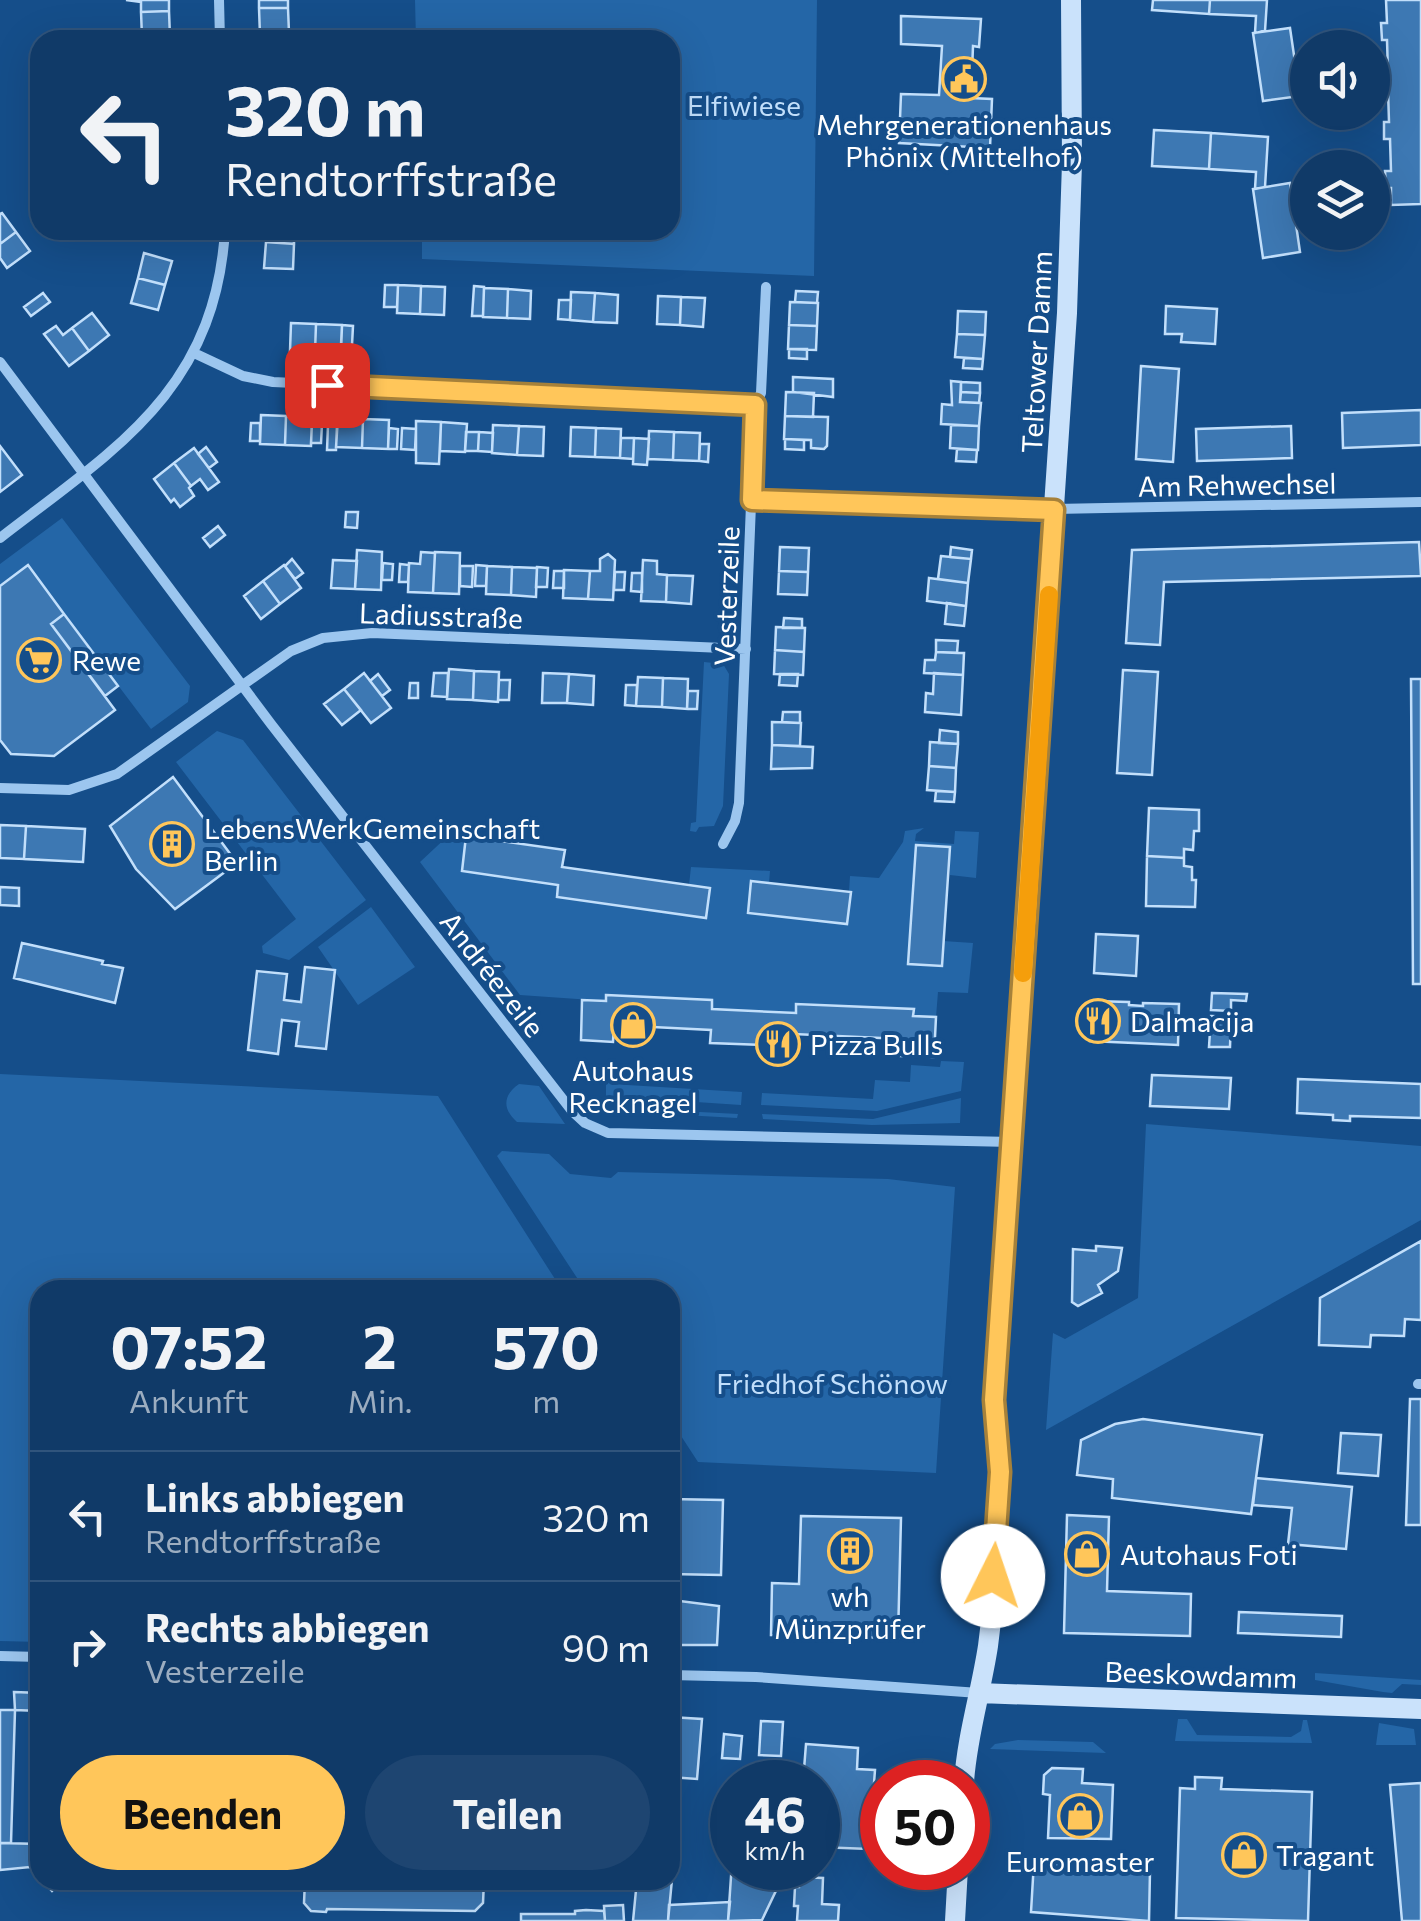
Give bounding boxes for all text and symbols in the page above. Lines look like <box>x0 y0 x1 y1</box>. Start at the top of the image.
map controls <box>1290 30 1390 250</box>
button: sound <box>1290 30 1390 130</box>
public building icon: Mehrgenerationenhaus Phönix (Mittelhof) <box>941 56 987 102</box>
text: 320 m <box>225 65 426 150</box>
icon: left <box>60 70 190 200</box>
park label: Elfiwiese <box>687 88 801 122</box>
place label: Mehrgenerationenhaus Phönix (Mittelhof) <box>816 107 1112 173</box>
text: Rendtorffstraße <box>225 150 557 205</box>
button: layers <box>1290 150 1390 250</box>
street label: Teltower Damm <box>1014 250 1058 454</box>
pin <box>285 343 370 428</box>
icon: arrive <box>300 358 355 413</box>
street label: Am Rehwechsel <box>1137 465 1337 503</box>
street label: Vesterzeile <box>707 526 745 666</box>
street label: Ladiusstraße <box>359 595 523 635</box>
supermarket icon: Rewe <box>16 637 62 683</box>
place label: Rewe <box>72 643 141 677</box>
place label: LebensWerkGemeinschaft Berlin <box>204 811 540 877</box>
building icon: LebensWerkGemeinschaft Berlin <box>149 821 195 867</box>
street label: Andréezeile <box>434 905 552 1043</box>
restaurant icon: Dalmacija <box>1075 998 1121 1044</box>
shop icon: Autohaus Recknagel <box>610 1002 656 1048</box>
place label: Dalmacija <box>1130 1004 1254 1038</box>
restaurant icon: Pizza Bulls <box>755 1021 801 1067</box>
place label: Pizza Bulls <box>810 1027 943 1061</box>
place label: Autohaus Recknagel <box>568 1053 698 1119</box>
text: 07:52 <box>110 1308 267 1381</box>
text: 2 <box>363 1308 397 1381</box>
text: 570 <box>492 1308 600 1381</box>
park label: Friedhof Schönow <box>716 1366 948 1400</box>
text: Ankunft <box>129 1380 249 1420</box>
text: Min. <box>348 1380 412 1420</box>
text: m <box>532 1380 560 1420</box>
text: Links abbiegen <box>145 1473 405 1520</box>
icon: left <box>60 1489 115 1544</box>
text: 320 m <box>542 1493 650 1540</box>
text: Rendtorffstraße <box>145 1520 381 1560</box>
position arrow <box>941 1524 1045 1628</box>
building icon: wh Münzprüfer <box>827 1528 873 1574</box>
shop icon: Autohaus Foti <box>1064 1531 1110 1577</box>
place label: Autohaus Foti <box>1120 1537 1298 1571</box>
place label: wh Münzprüfer <box>774 1579 926 1645</box>
text: Rechts abbiegen <box>145 1603 429 1650</box>
icon: right <box>60 1619 115 1674</box>
text: 90 m <box>562 1623 650 1670</box>
text: Vesterzeile <box>145 1650 305 1690</box>
street label: Beeskowdamm <box>1104 1654 1298 1694</box>
button: Beenden <box>60 1755 345 1870</box>
button: Teilen <box>365 1755 650 1870</box>
speed limit sign: 50 <box>860 1760 990 1890</box>
text: 46 <box>744 1782 806 1843</box>
shop icon: Euromaster <box>1057 1793 1103 1839</box>
shop icon: Tragant <box>1221 1832 1267 1878</box>
text: km/h <box>745 1835 805 1865</box>
place label: Tragant <box>1276 1838 1374 1872</box>
place label: Euromaster <box>1006 1844 1154 1878</box>

